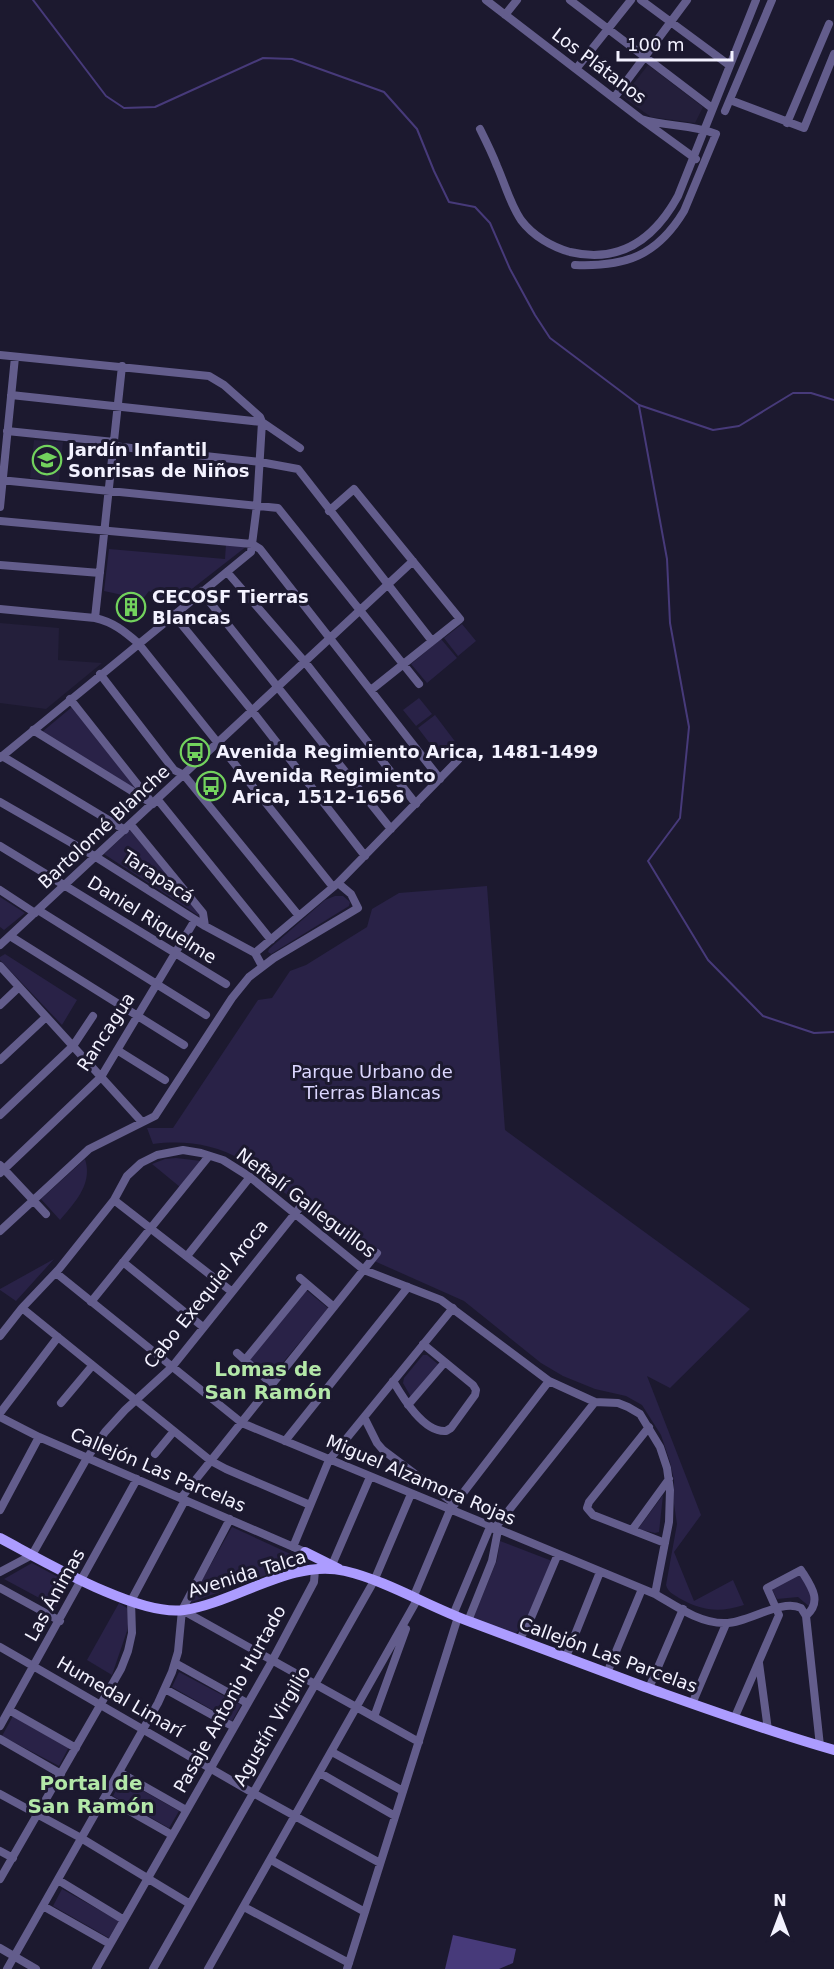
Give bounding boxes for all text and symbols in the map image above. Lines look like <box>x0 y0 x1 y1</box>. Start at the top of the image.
street label: Los Plátanos <box>548 23 651 108</box>
scale bar <box>618 24 732 62</box>
text: 100 m <box>627 34 685 55</box>
place label: Jardín Infantil Sonrisas de Niños <box>66 439 250 481</box>
school or university icon: Jardín Infantil Sonrisas de Niños <box>31 444 63 476</box>
place label: CECOSF Tierras Blancas <box>152 586 309 628</box>
building icon: CECOSF Tierras Blancas <box>115 591 147 623</box>
bus stop icon: Avenida Regimiento Arica, 1481-1499 <box>179 736 211 768</box>
place label: Avenida Regimiento Arica, 1481-1499 <box>216 741 598 762</box>
street label: Bartolomé Blanche <box>34 761 173 893</box>
place label: Avenida Regimiento Arica, 1512-1656 <box>232 765 436 807</box>
bus stop icon: Avenida Regimiento Arica, 1512-1656 <box>195 770 227 802</box>
street label: Tarapacá <box>118 845 198 907</box>
street label: Daniel Riquelme <box>84 871 221 968</box>
street label: Rancagua <box>72 989 139 1075</box>
park label: Parque Urbano de Tierras Blancas <box>291 1061 453 1103</box>
street label: Neftalí Galleguillos <box>233 1143 380 1262</box>
street label: Cabo Exequiel Aroca <box>139 1215 272 1372</box>
district label: Lomas de San Ramón <box>205 1357 331 1404</box>
street label: Callejón Las Parcelas <box>67 1423 249 1516</box>
street label: Miguel Alzamora Rojas <box>323 1430 519 1529</box>
street label: Las Ánimas <box>20 1545 89 1645</box>
street label: Avenida Talca <box>185 1546 309 1601</box>
street label: Pasaje Antonio Hurtado <box>169 1601 290 1796</box>
street label: Callejón Las Parcelas <box>516 1612 700 1697</box>
street label: Humedal Limarí <box>53 1652 188 1742</box>
street label: Agustín Virgilio <box>229 1662 314 1790</box>
district label: Portal de San Ramón <box>28 1771 154 1818</box>
north arrow <box>750 1885 810 1945</box>
text: N <box>773 1891 787 1910</box>

